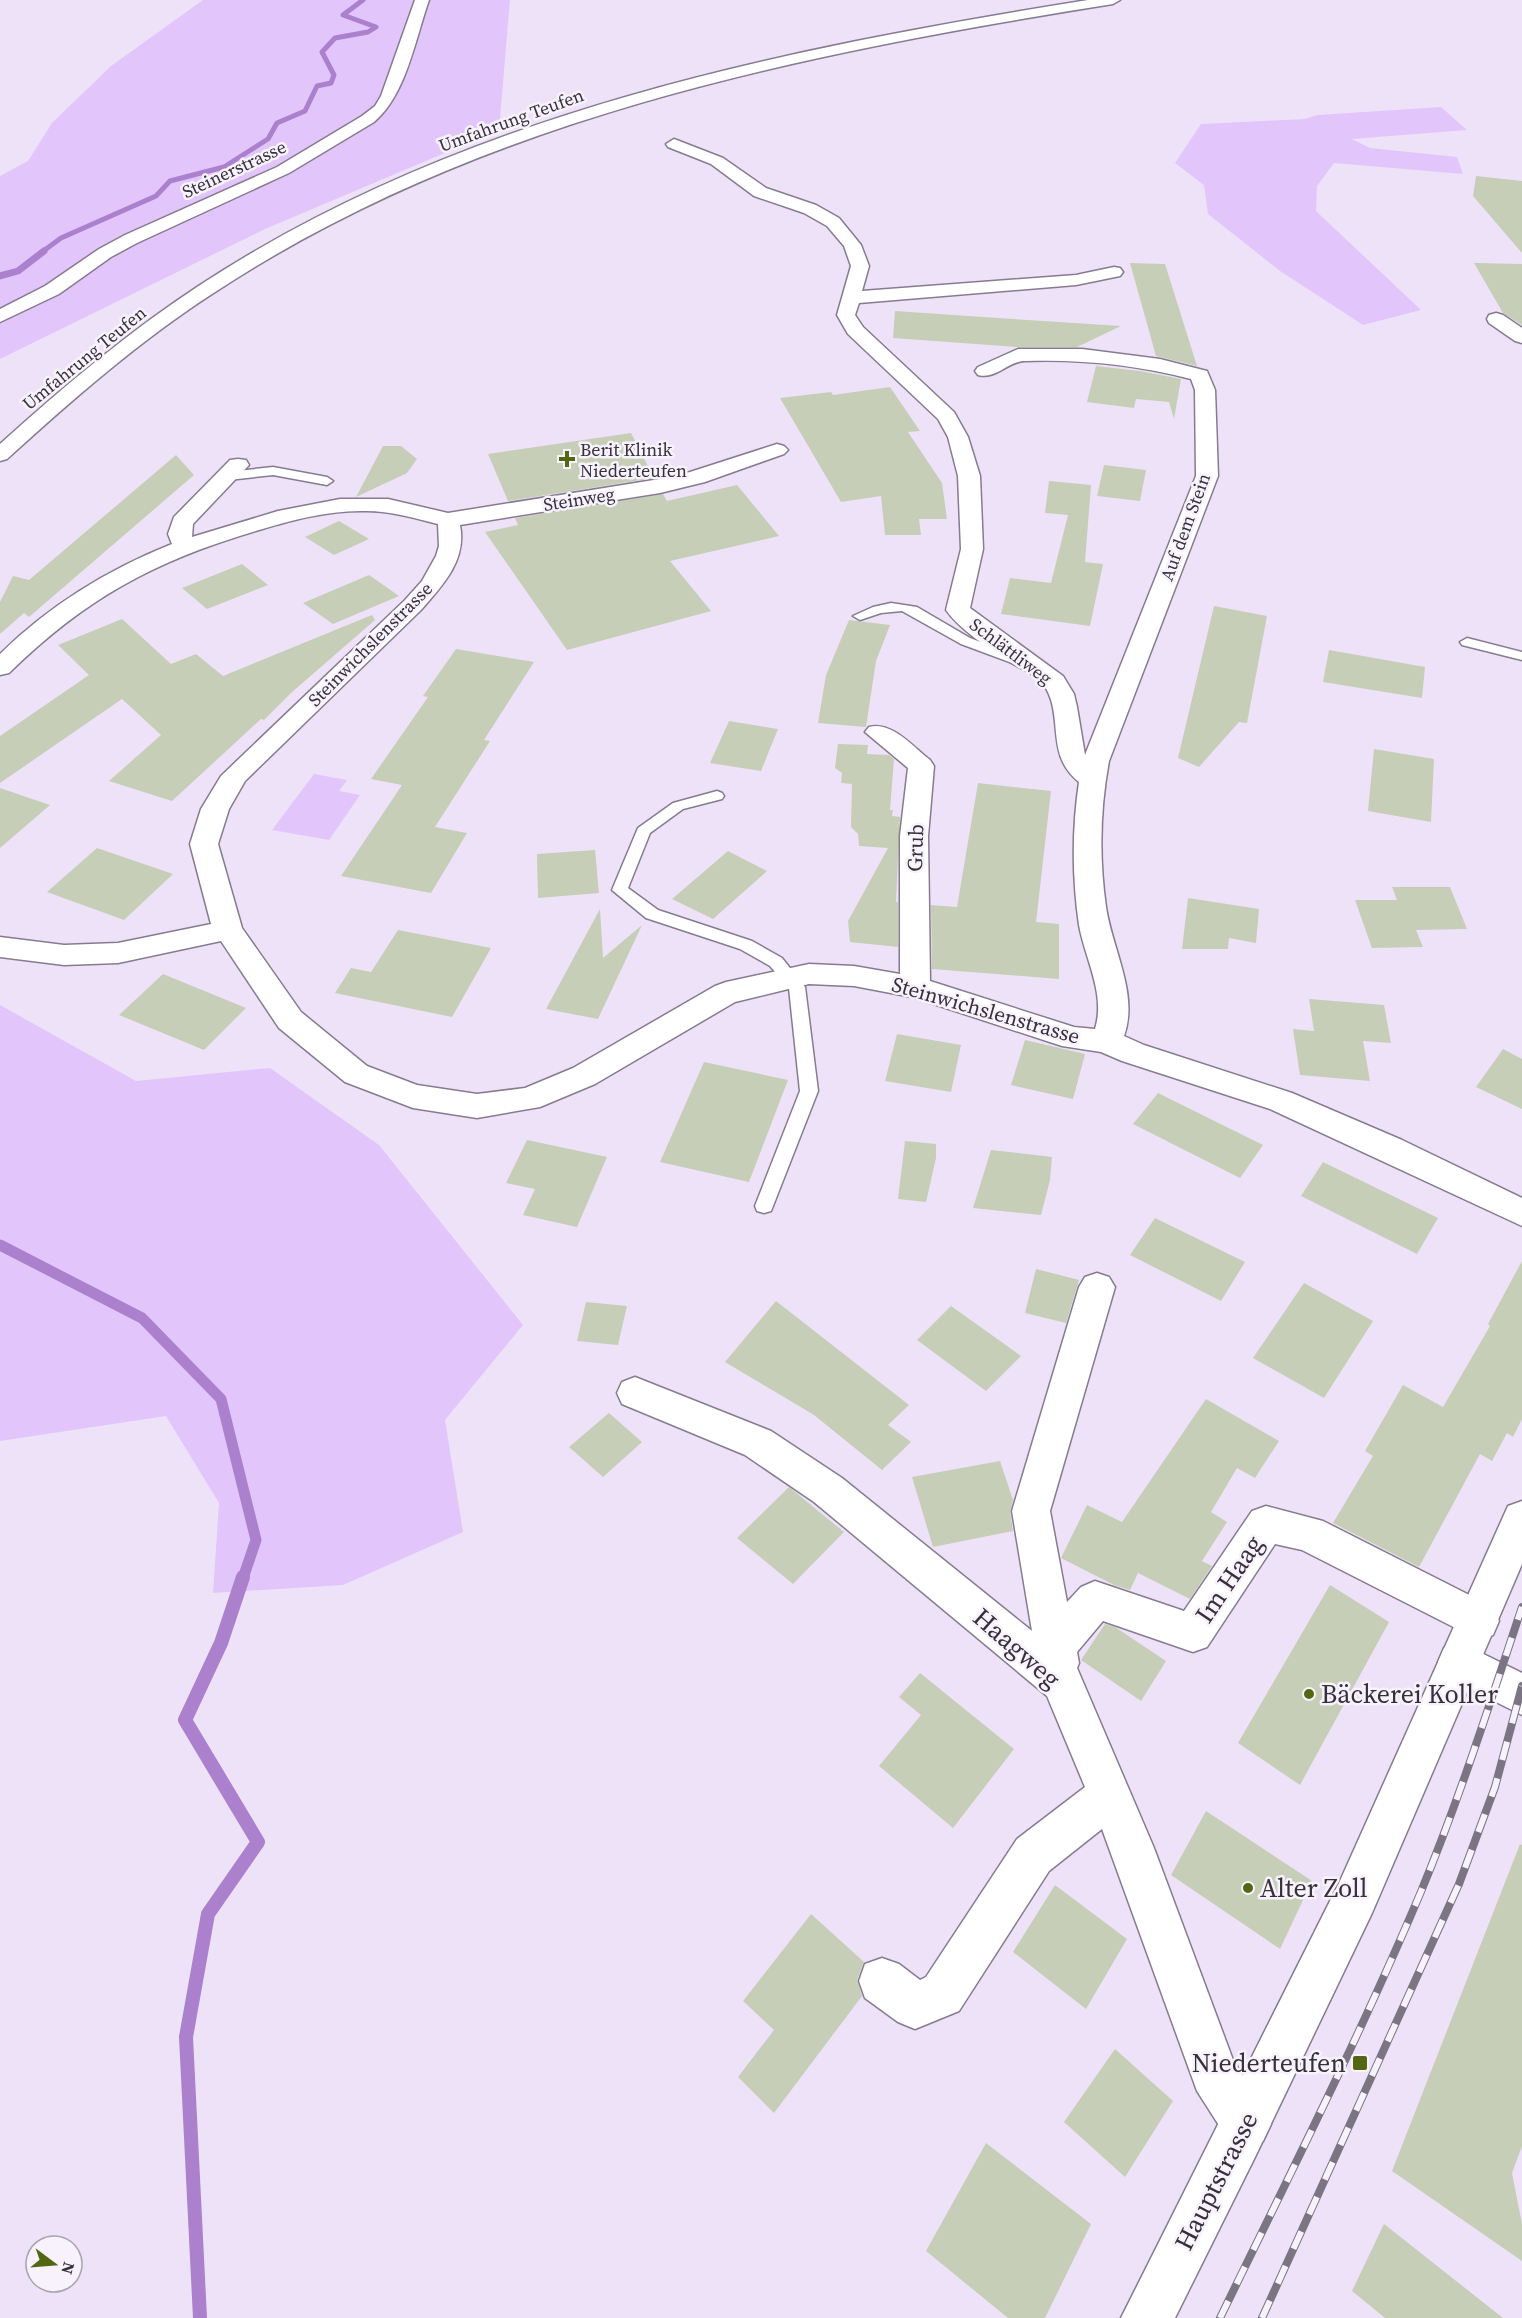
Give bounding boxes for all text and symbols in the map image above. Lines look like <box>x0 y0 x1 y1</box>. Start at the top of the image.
street label: Umfahrung Teufen <box>435 82 587 158</box>
street label: Steinerstrasse <box>178 134 290 204</box>
street label: Umfahrung Teufen <box>17 300 151 416</box>
place label: Berit Klinik Niederteufen <box>580 437 687 483</box>
marker: Berit Klinik Niederteufen <box>558 450 576 468</box>
street label: Auf dem Stein <box>1154 470 1216 584</box>
street label: Steinweg <box>542 481 616 517</box>
street label: Steinwichslenstrasse <box>302 576 438 712</box>
street label: Schlättliweg <box>965 612 1057 690</box>
street label: Grub <box>900 824 930 872</box>
street label: Steinwichslenstrasse <box>889 969 1083 1051</box>
street label: Im Haag <box>1186 1528 1272 1630</box>
street label: Haagweg <box>965 1600 1069 1696</box>
place label: Bäckerei Koller <box>1321 1676 1498 1712</box>
marker: Bäckerei Koller <box>1302 1687 1316 1701</box>
place label: Alter Zoll <box>1260 1870 1368 1906</box>
marker: Alter Zoll <box>1241 1881 1255 1895</box>
place label: Niederteufen <box>1192 2045 1346 2081</box>
marker: Niederteufen <box>1351 2054 1369 2072</box>
street label: Hauptstrasse <box>1166 2106 1266 2256</box>
north arrow <box>24 2234 84 2294</box>
text: N <box>56 2260 81 2277</box>

